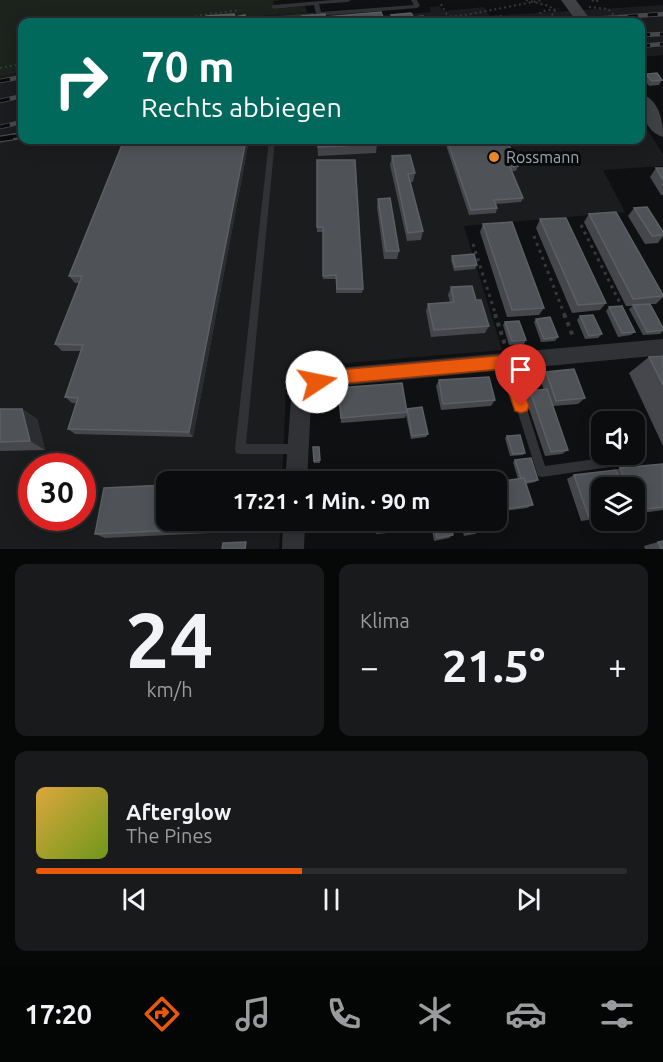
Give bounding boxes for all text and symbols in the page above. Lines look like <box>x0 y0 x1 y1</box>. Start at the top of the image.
icon: right <box>42 42 120 120</box>
text: 70 m <box>141 43 235 90</box>
text: Rechts abbiegen <box>141 92 342 122</box>
place label: Rossmann <box>506 148 580 166</box>
marker: Rossmann <box>487 150 501 164</box>
pin <box>495 344 546 406</box>
position arrow <box>285 350 349 414</box>
icon: arrive <box>504 353 537 386</box>
map controls <box>591 411 645 531</box>
button: sound <box>591 411 645 465</box>
speed limit sign: 30 <box>18 453 96 531</box>
button: layers <box>591 477 645 531</box>
text: 17:21 · 1 Min. · 90 m <box>233 488 430 513</box>
text: 24 <box>126 595 213 683</box>
text: Klima <box>360 609 410 632</box>
text: 21.5° <box>442 640 545 691</box>
text: − <box>360 648 379 685</box>
text: + <box>608 648 627 685</box>
text: km/h <box>146 678 193 701</box>
text: Afterglow <box>126 799 231 824</box>
text: The Pines <box>126 824 212 847</box>
icon: previous <box>118 883 151 916</box>
icon: pause <box>315 883 348 916</box>
icon: next <box>512 883 545 916</box>
icon: directions <box>141 993 183 1035</box>
icon: music <box>232 993 274 1035</box>
icon: phone <box>323 993 365 1035</box>
icon: climate <box>414 993 456 1035</box>
icon: car <box>505 993 547 1035</box>
icon: filters <box>596 993 638 1035</box>
text: 17:20 <box>25 999 92 1029</box>

